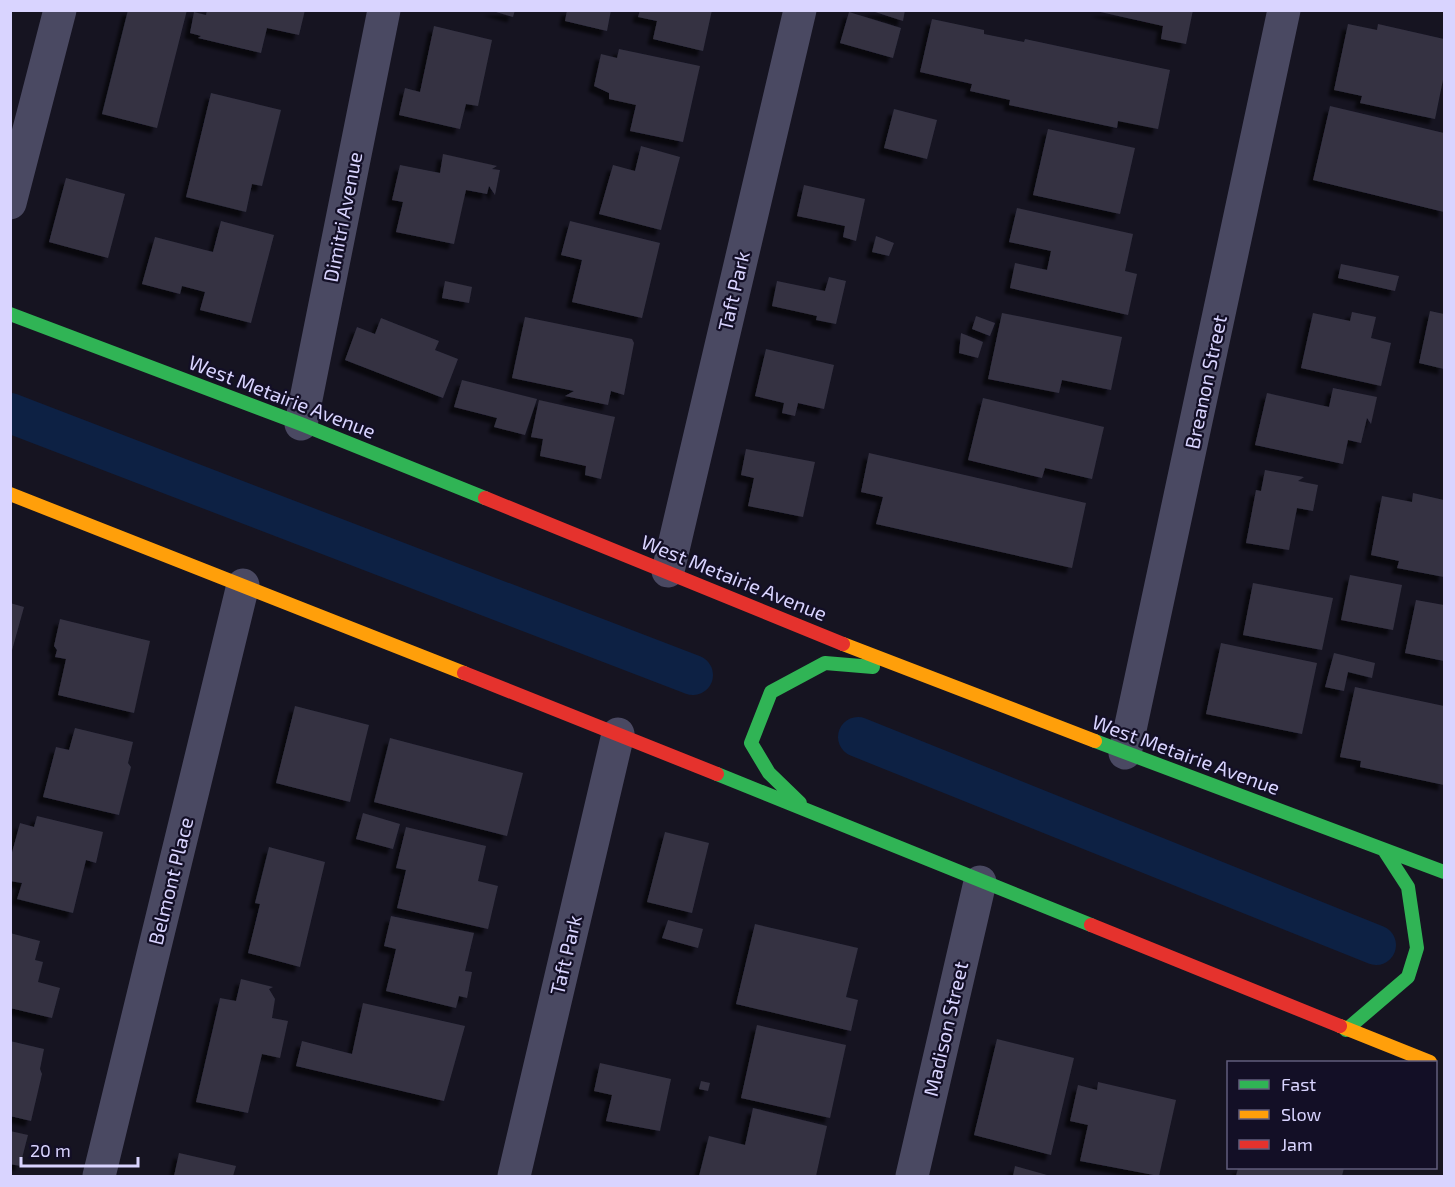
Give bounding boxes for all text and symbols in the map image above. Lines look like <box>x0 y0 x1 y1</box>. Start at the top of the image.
street label: Dimitri Avenue <box>318 150 366 284</box>
street label: Taft Park <box>712 248 754 333</box>
street label: Breanon Street <box>1179 312 1231 451</box>
street label: West Metairie Avenue <box>186 349 379 443</box>
street label: West Metairie Avenue <box>638 529 831 625</box>
street label: West Metairie Avenue <box>1089 709 1284 799</box>
street label: Belmont Place <box>143 814 197 947</box>
street label: Taft Park <box>544 912 586 997</box>
street label: Madison Street <box>918 958 972 1099</box>
legend <box>1227 1061 1437 1169</box>
text: Fast <box>1281 1073 1316 1095</box>
text: Slow <box>1281 1103 1322 1125</box>
scale bar <box>21 1130 138 1168</box>
text: Jam <box>1281 1133 1313 1155</box>
text: 20 m <box>30 1139 71 1161</box>

